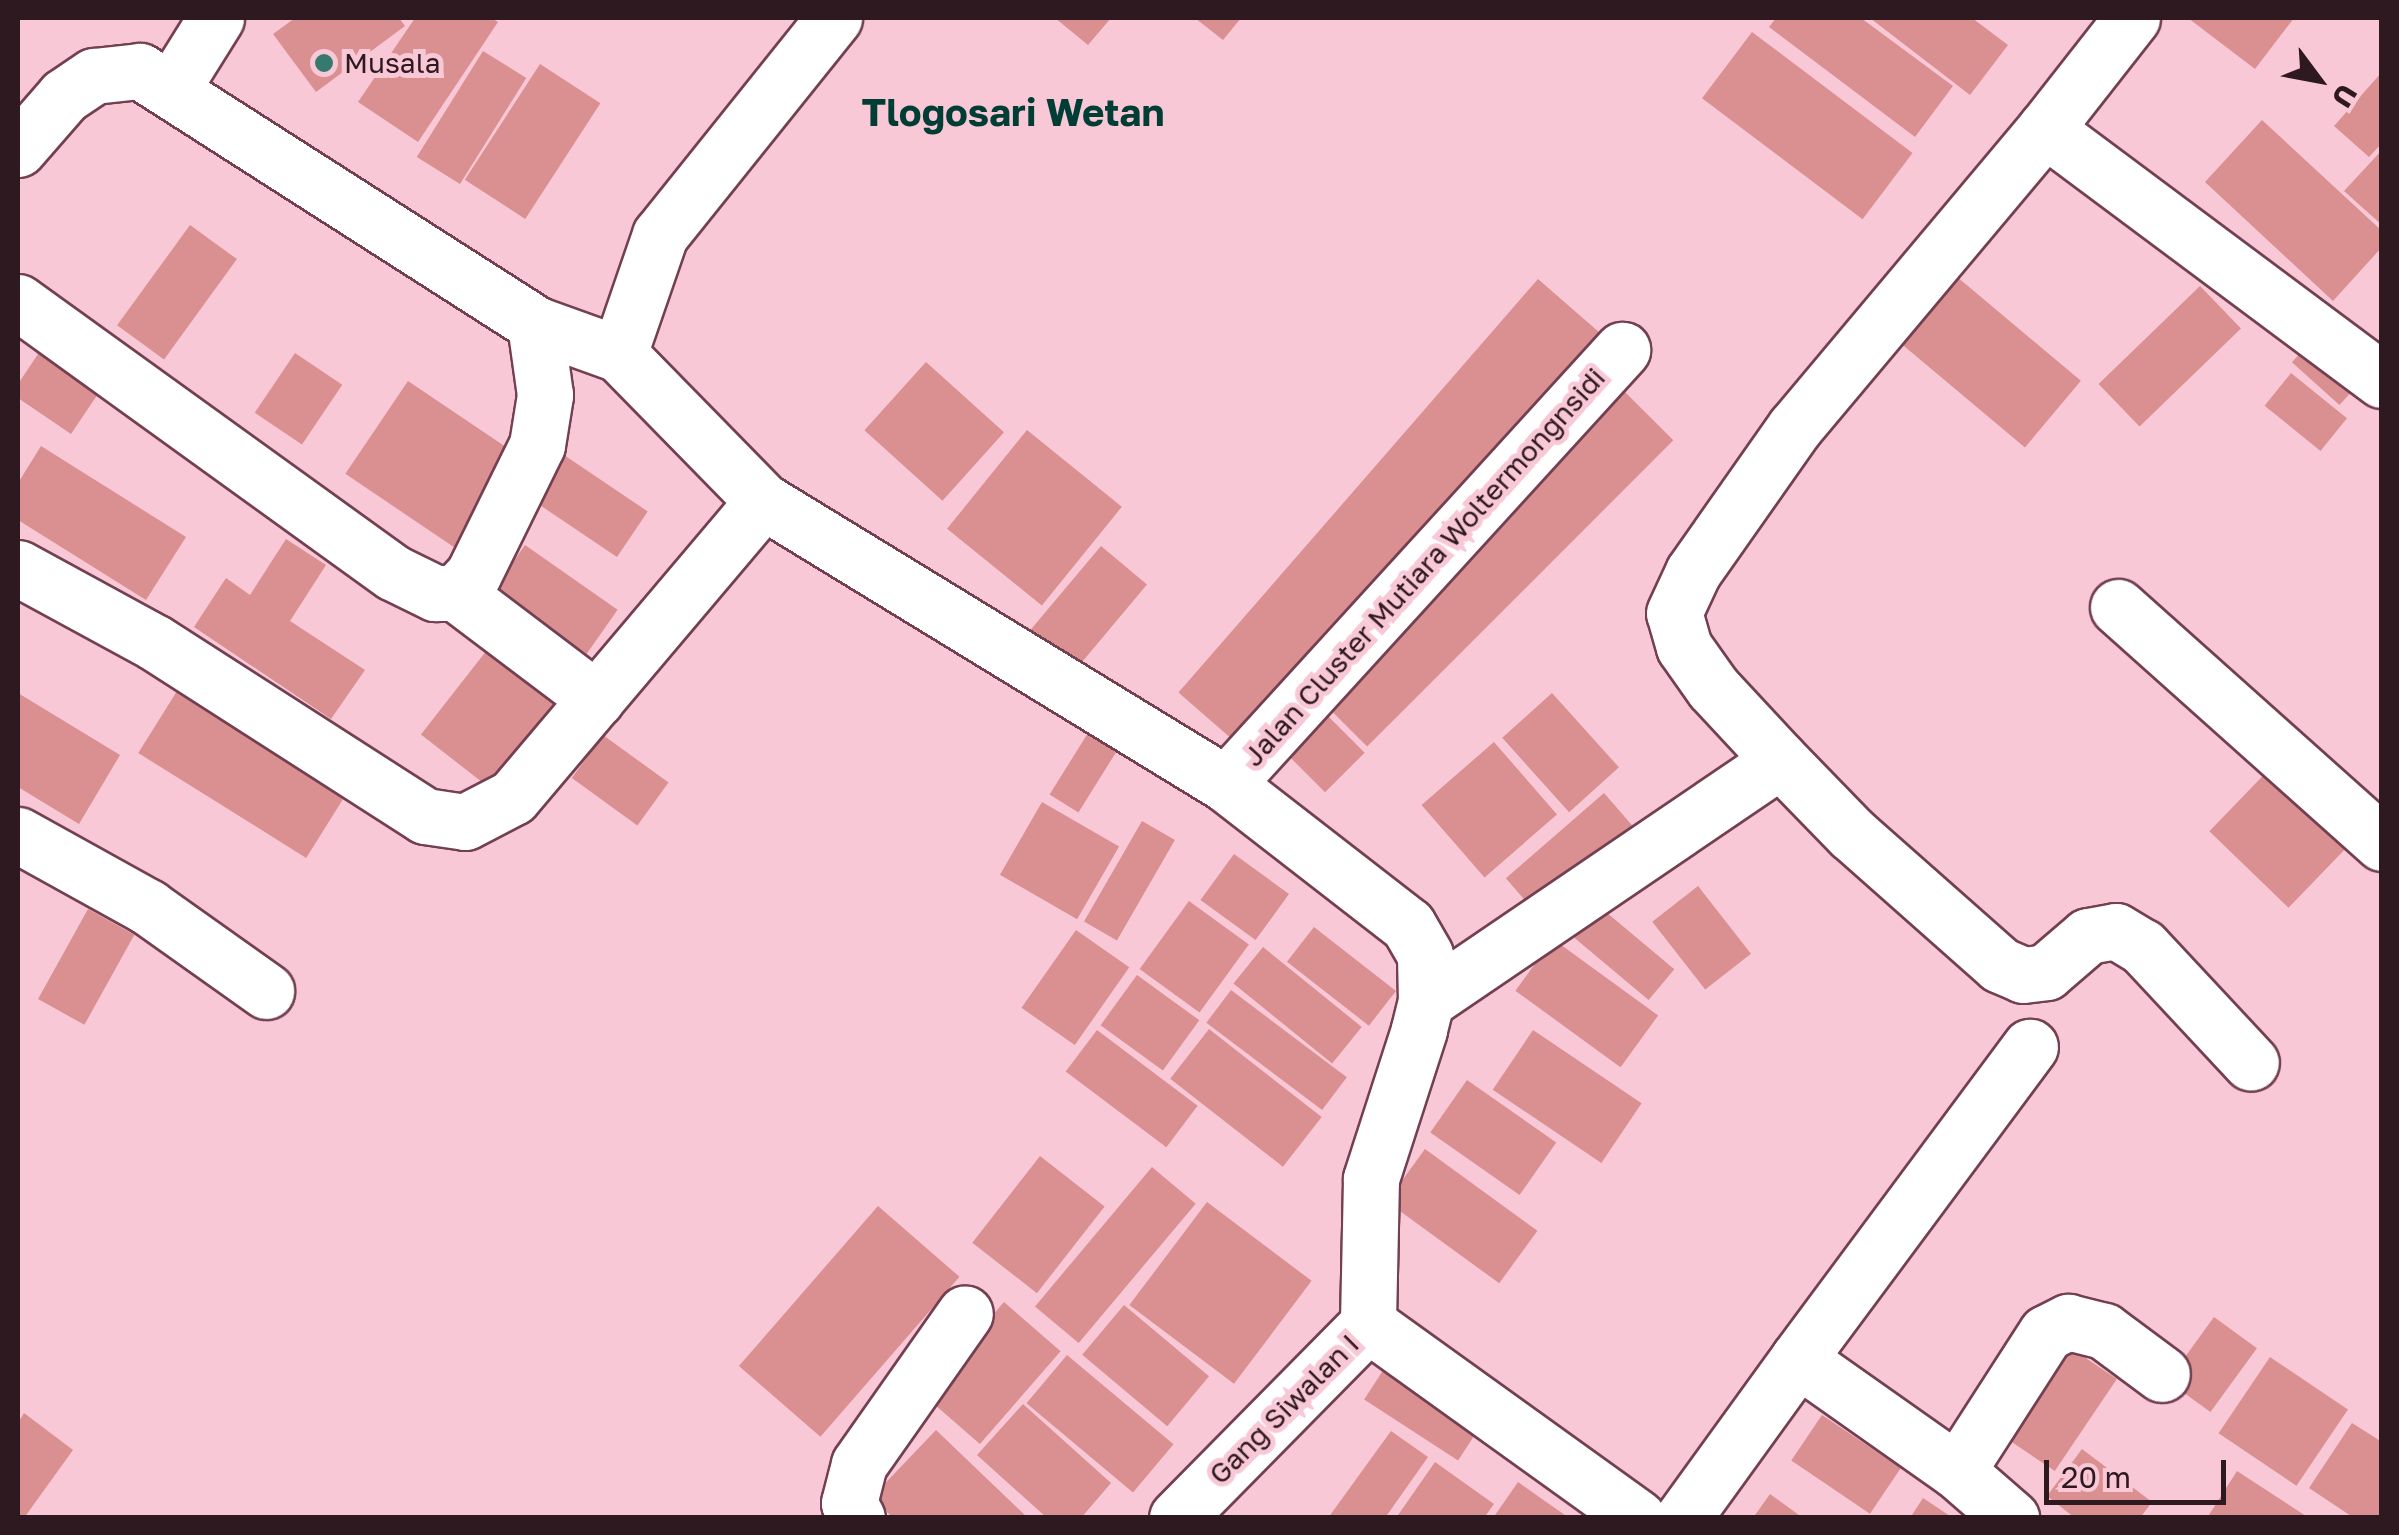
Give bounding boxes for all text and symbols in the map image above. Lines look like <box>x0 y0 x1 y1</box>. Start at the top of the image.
north arrow <box>2269 30 2369 130</box>
place label: Musala <box>344 46 440 80</box>
marker: Musala <box>313 52 335 74</box>
text: U <box>2325 79 2364 114</box>
district label: Tlogosari Wetan <box>862 89 1164 135</box>
street label: Jalan Cluster Mutiara Woltermongnsidi <box>1236 361 1612 773</box>
street label: Gang Siwalan I <box>1202 1327 1366 1491</box>
scale bar <box>2049 1440 2232 1502</box>
text: 20 m <box>2061 1459 2131 1495</box>

